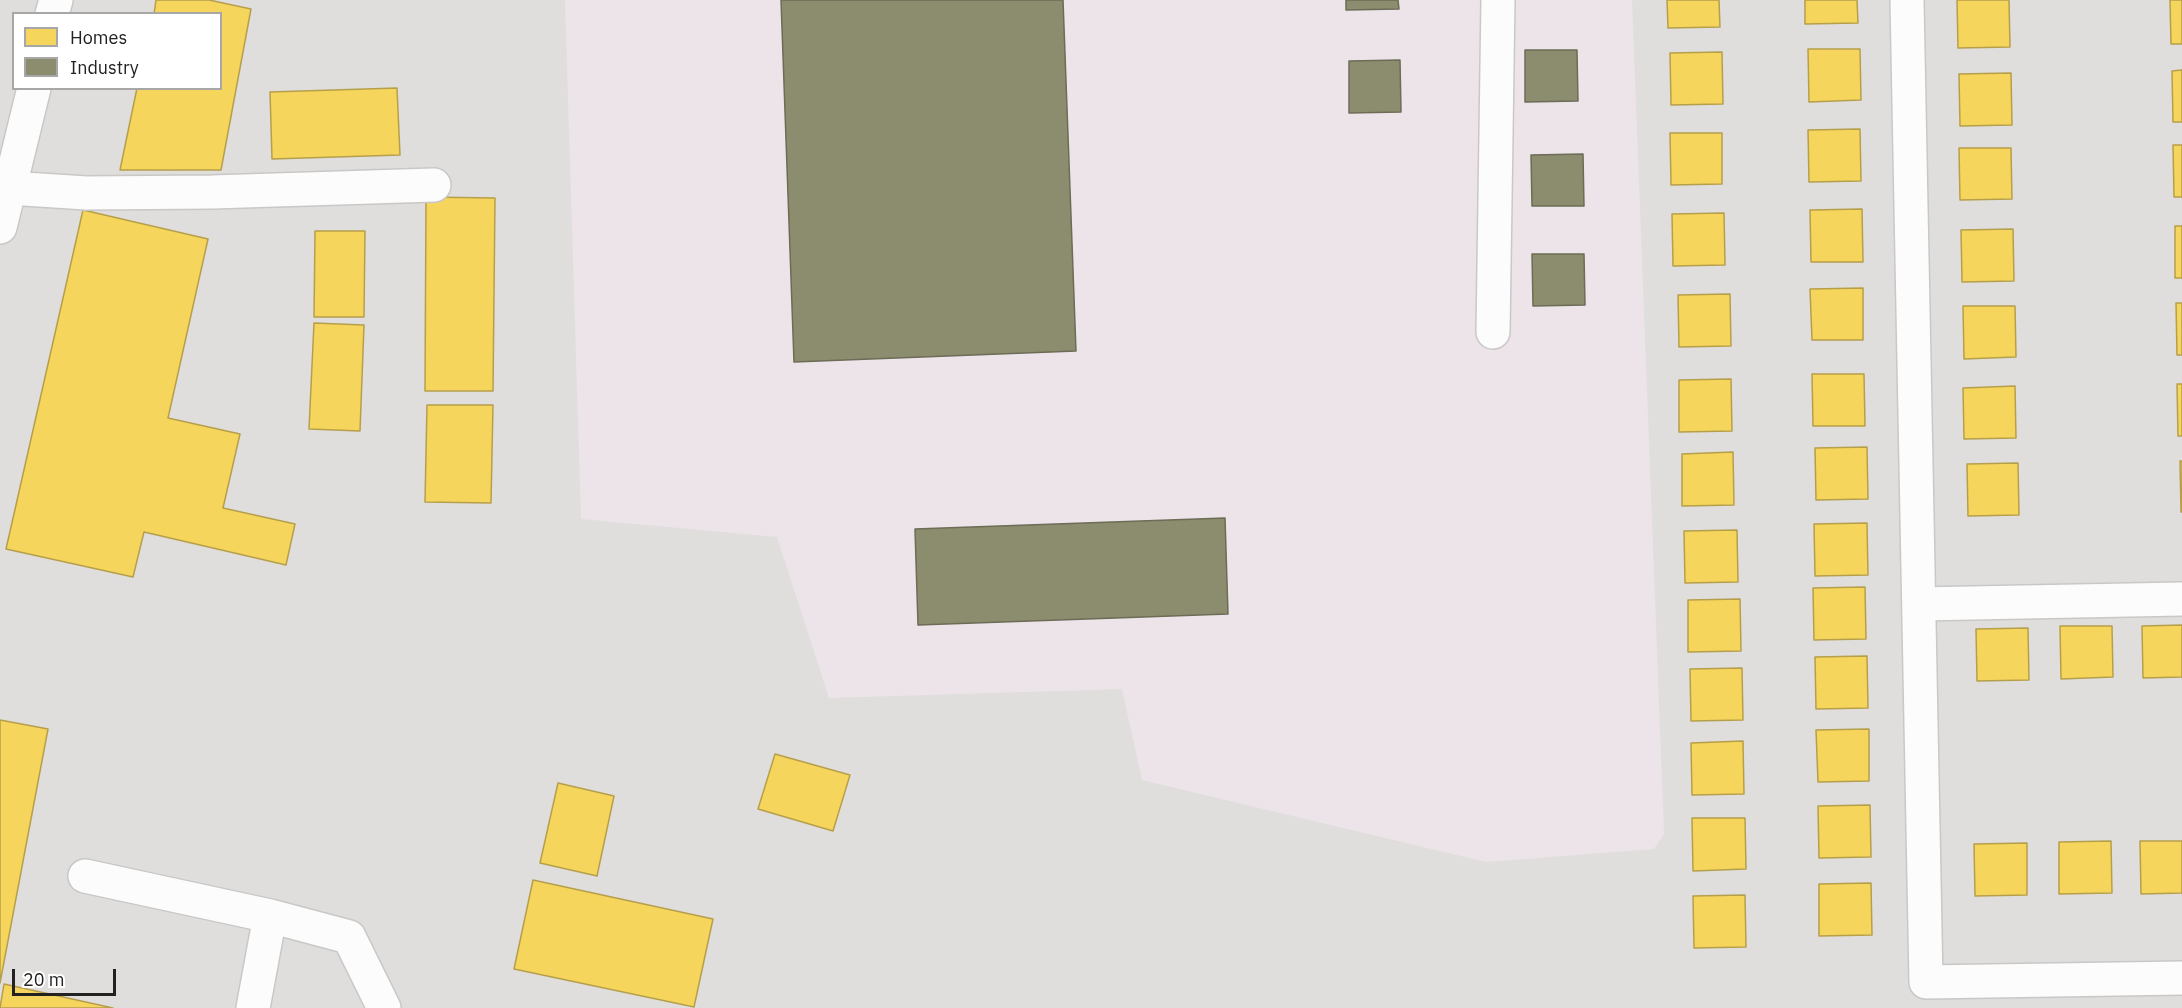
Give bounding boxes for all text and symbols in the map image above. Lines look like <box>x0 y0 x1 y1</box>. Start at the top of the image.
legend <box>12 12 222 90</box>
text: Homes <box>70 26 127 49</box>
text: Industry <box>70 56 139 79</box>
scale bar <box>15 957 118 995</box>
text: 20 m <box>23 968 65 991</box>

